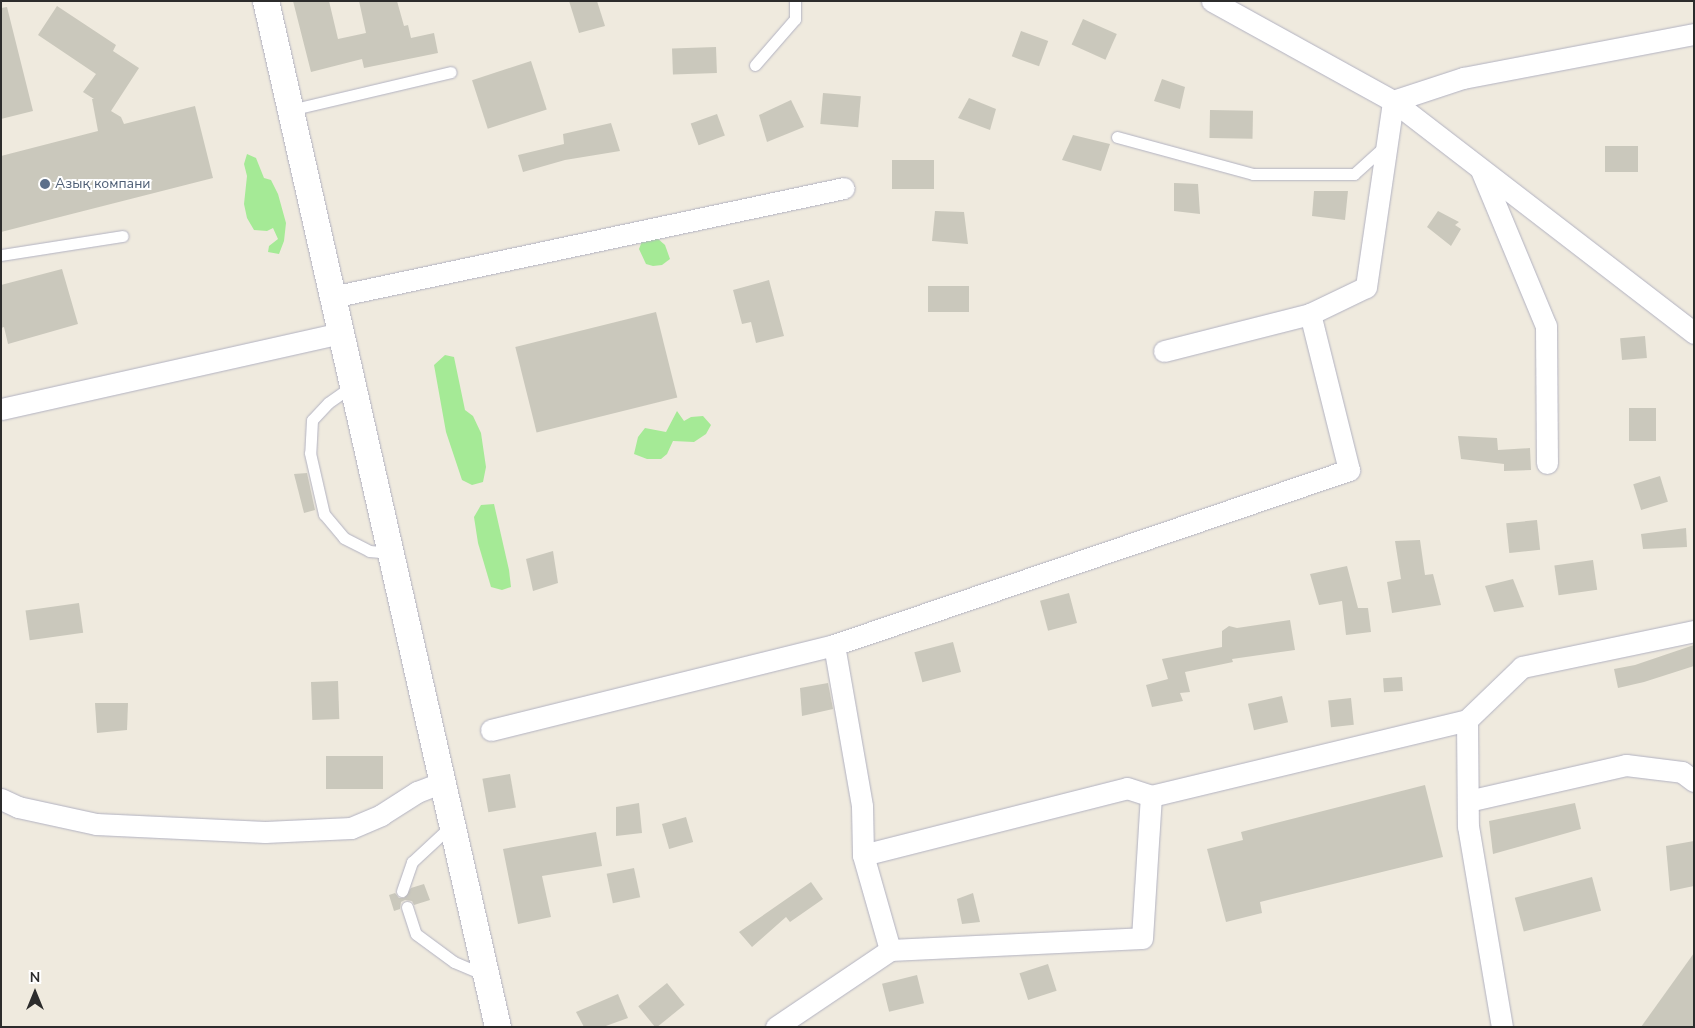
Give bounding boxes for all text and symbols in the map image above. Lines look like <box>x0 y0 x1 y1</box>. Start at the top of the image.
place label: Азық компани <box>55 176 151 192</box>
marker: Азық компани <box>39 178 51 190</box>
north arrow <box>10 968 60 1018</box>
text: N <box>30 968 40 987</box>

